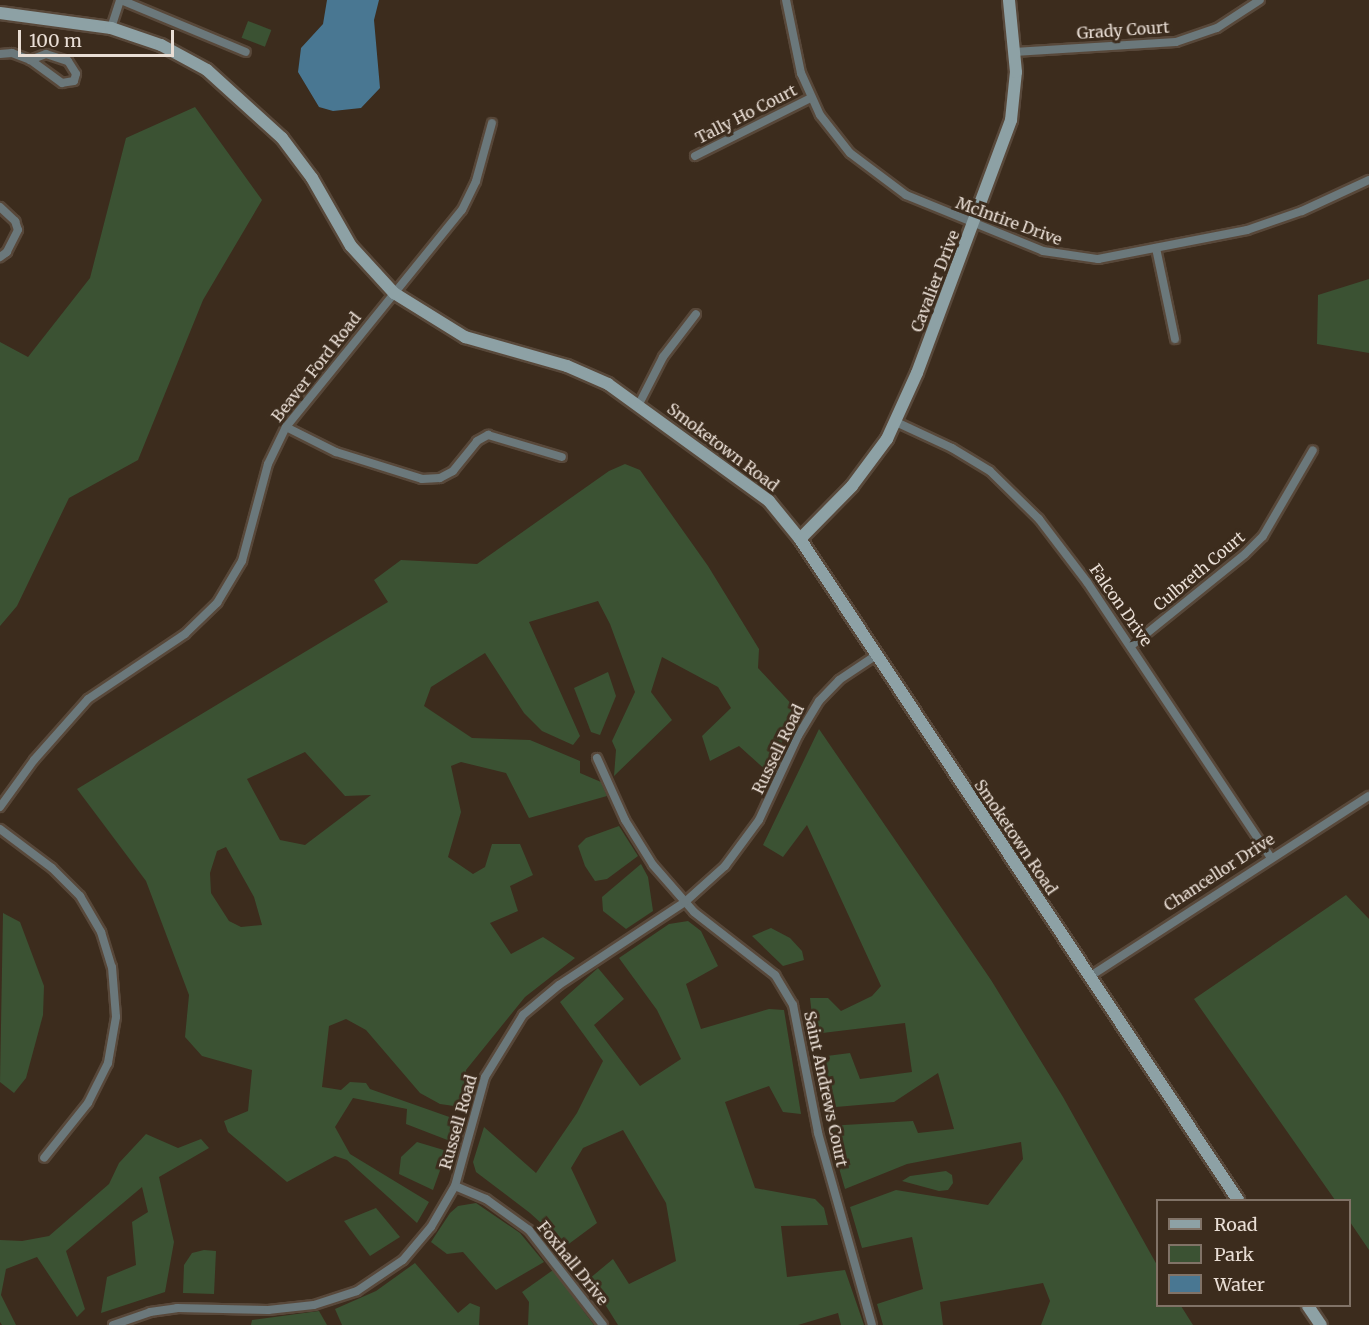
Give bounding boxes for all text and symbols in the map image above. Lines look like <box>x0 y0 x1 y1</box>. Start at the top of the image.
street label: Grady Court <box>1076 17 1170 43</box>
scale bar <box>21 18 177 56</box>
text: 100 m <box>29 29 82 52</box>
street label: Tally Ho Court <box>692 80 800 148</box>
street label: McIntire Drive <box>953 193 1065 249</box>
street label: Cavalier Drive <box>907 227 963 335</box>
street label: Beaver Ford Road <box>267 308 365 426</box>
street label: Smoketown Road <box>663 399 783 495</box>
street label: Culbreth Court <box>1149 527 1249 615</box>
street label: Falcon Drive <box>1086 560 1156 650</box>
street label: Russell Road <box>748 701 808 797</box>
street label: Smoketown Road <box>970 776 1062 898</box>
street label: Chancellor Drive <box>1160 829 1278 915</box>
street label: Saint Andrews Court <box>800 1009 852 1169</box>
street label: Russell Road <box>435 1072 481 1172</box>
legend <box>1156 1199 1351 1307</box>
text: Road <box>1214 1213 1258 1236</box>
street label: Foxhall Drive <box>533 1217 613 1309</box>
text: Park <box>1214 1243 1254 1266</box>
text: Water <box>1214 1273 1265 1296</box>

